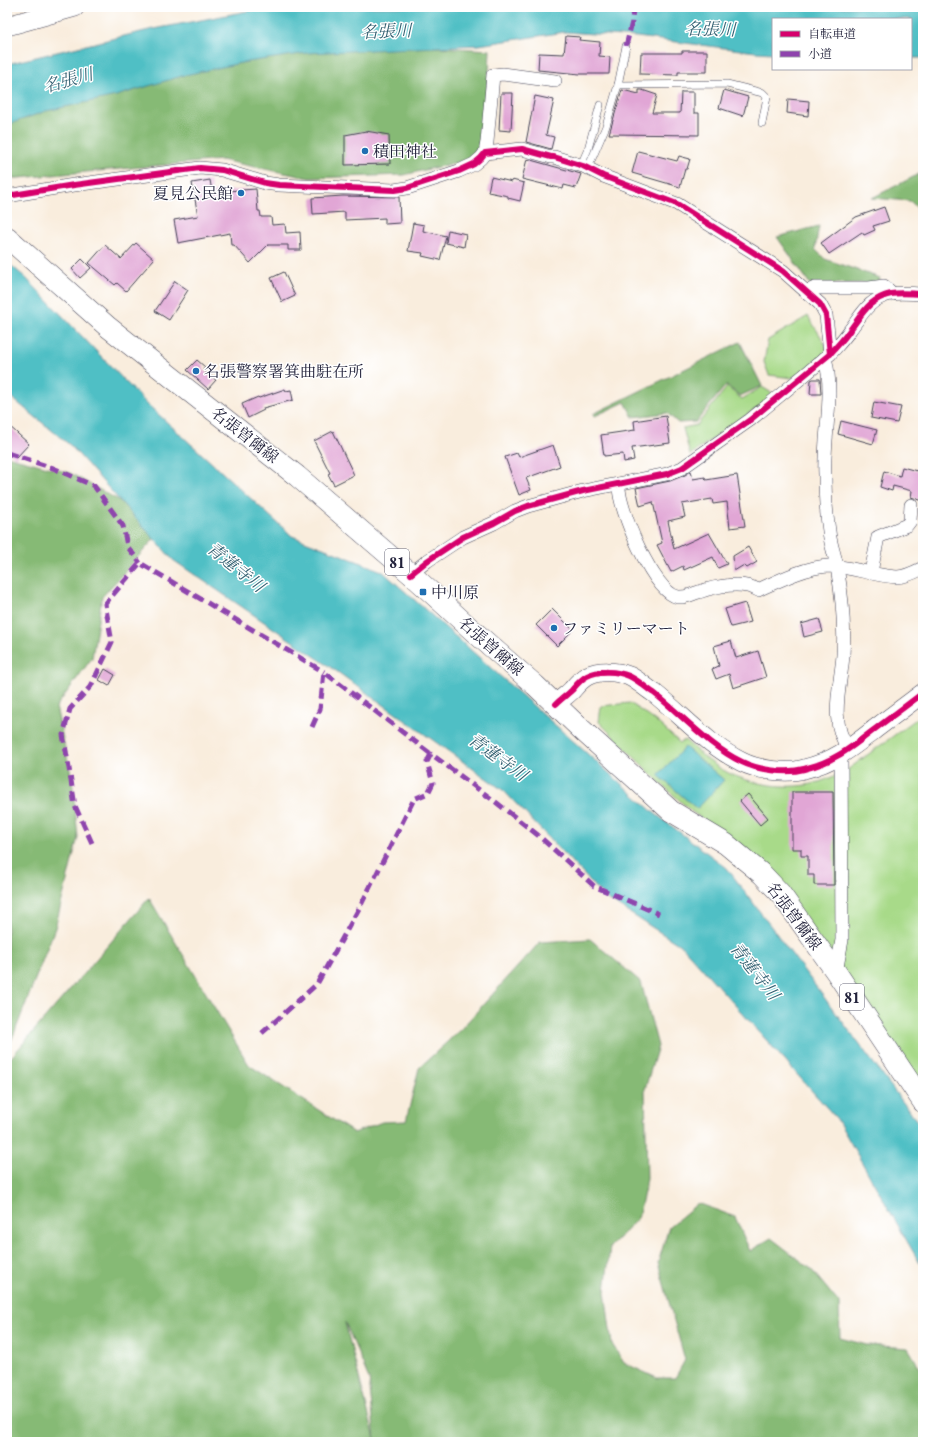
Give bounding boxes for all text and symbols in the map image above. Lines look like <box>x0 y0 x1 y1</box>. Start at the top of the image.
water label: 名張川 <box>684 18 738 40</box>
legend <box>772 18 912 70</box>
water label: 名張川 <box>360 19 414 43</box>
text: 自転車道 <box>808 26 856 42</box>
text: 小道 <box>808 46 832 62</box>
water label: 名張川 <box>40 62 97 98</box>
place label: 積田神社 <box>373 141 437 162</box>
marker: 積田神社 <box>360 146 370 156</box>
place label: 夏見公民館 <box>153 183 233 204</box>
marker: 夏見公民館 <box>236 188 246 198</box>
place label: 名張警察署箕曲駐在所 <box>204 361 364 382</box>
marker: 名張警察署箕曲駐在所 <box>191 366 201 376</box>
street label: 名張曽爾線 <box>207 402 283 468</box>
water label: 青蓮寺川 <box>203 537 271 598</box>
road number: 81 <box>385 549 409 575</box>
place label: 中川原 <box>431 582 479 603</box>
marker: 中川原 <box>418 587 428 597</box>
street label: 名張曽爾線 <box>454 612 528 680</box>
place label: ファミリーマート <box>562 618 690 639</box>
marker: ファミリーマート <box>549 623 559 633</box>
water label: 青蓮寺川 <box>464 728 534 787</box>
street label: 名張曽爾線 <box>762 878 826 954</box>
water label: 青蓮寺川 <box>725 937 786 1006</box>
road number: 81 <box>840 984 864 1010</box>

